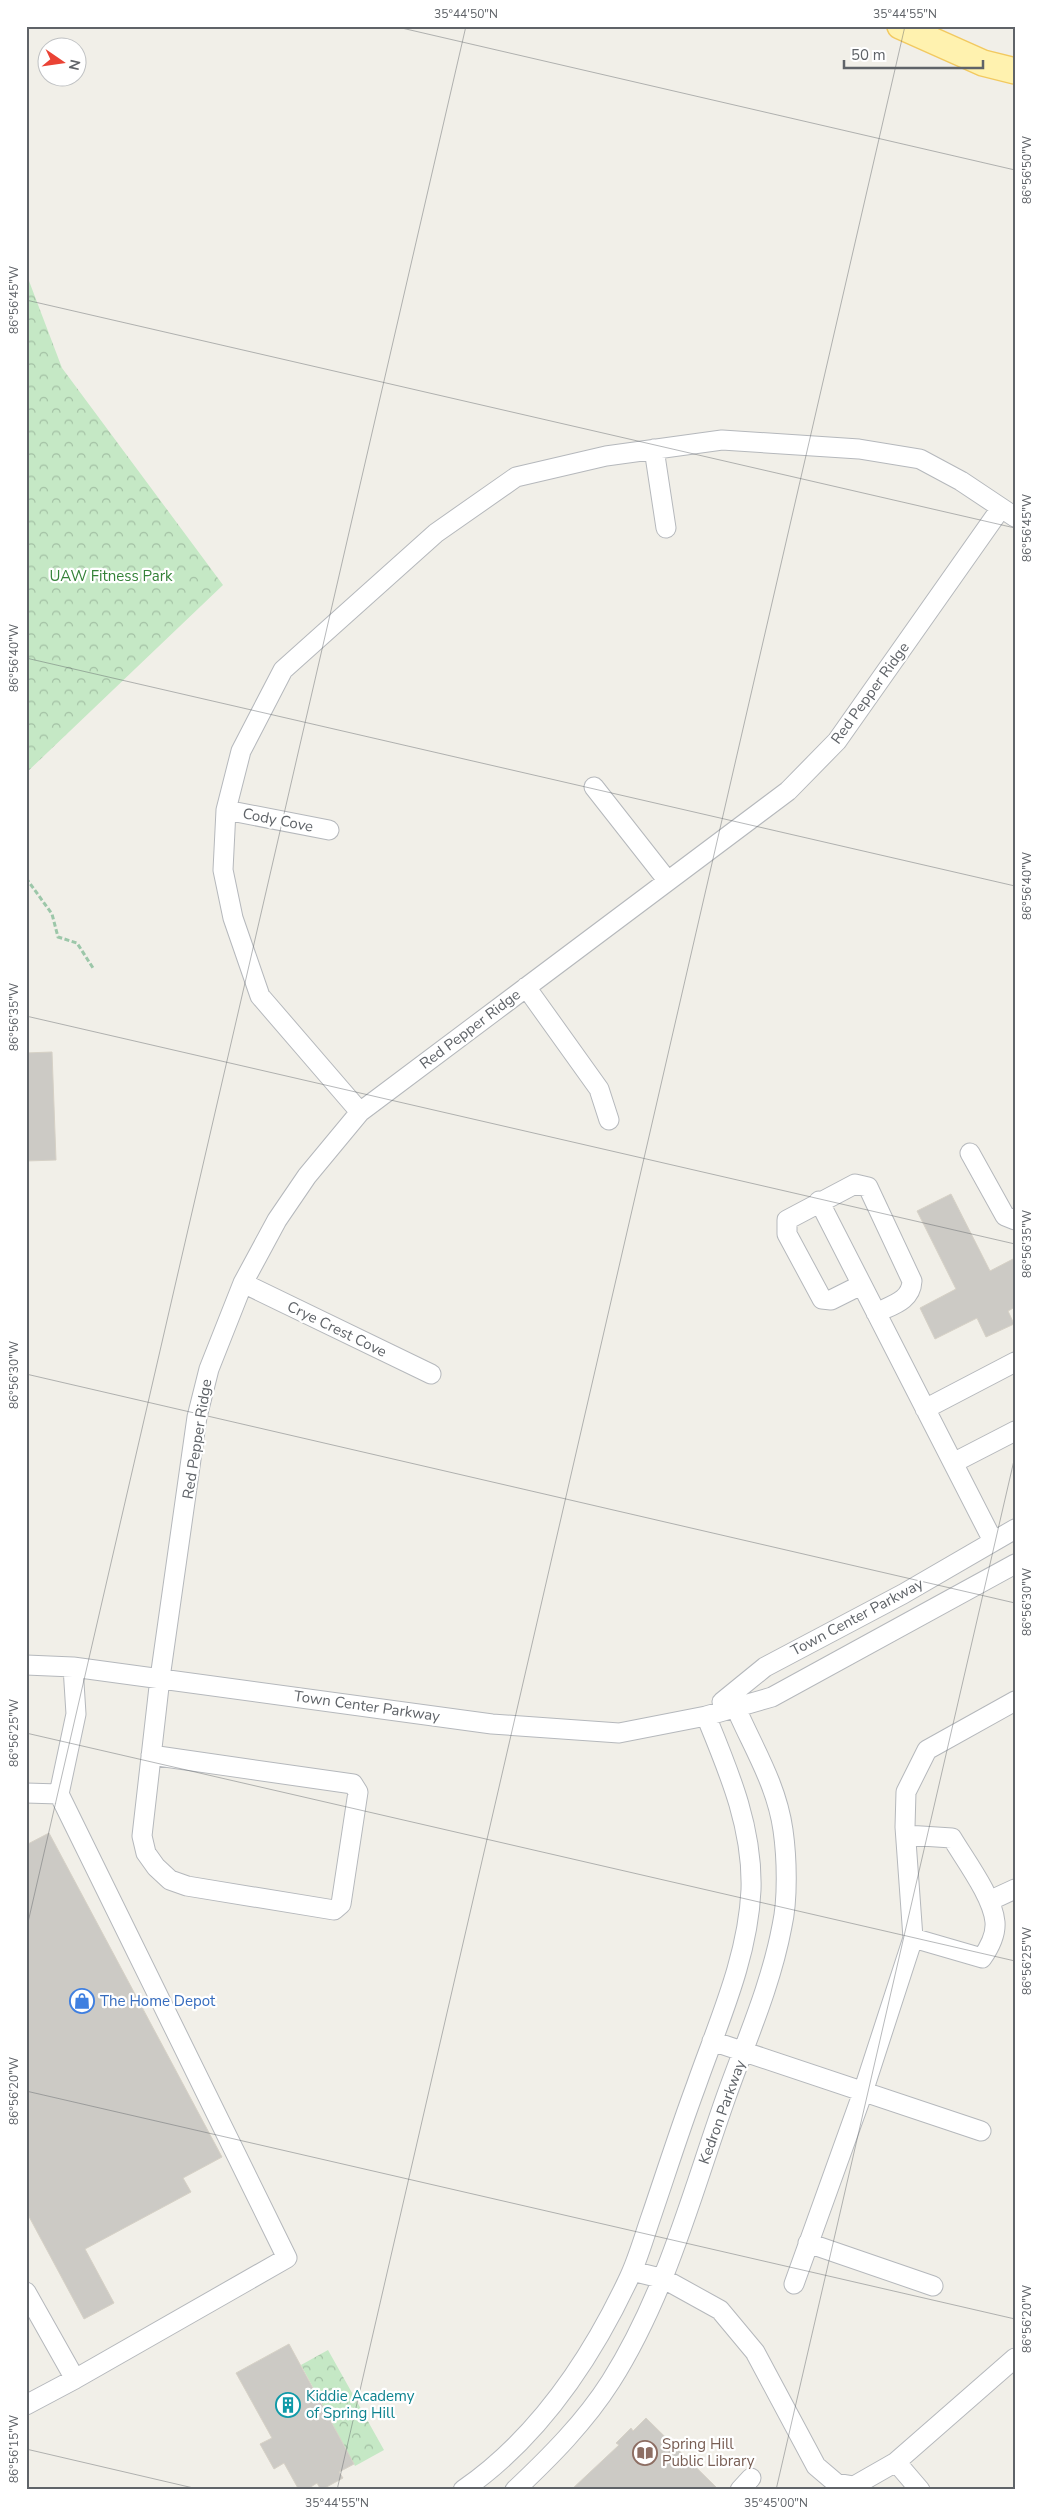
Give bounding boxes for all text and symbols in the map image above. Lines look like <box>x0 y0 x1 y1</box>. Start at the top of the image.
text: 35°44'50"N <box>434 6 498 22</box>
text: 35°44'55"N <box>873 6 937 22</box>
north arrow <box>38 38 88 88</box>
scale bar <box>844 38 982 70</box>
text: 50 m <box>851 45 886 65</box>
text: N <box>64 58 85 72</box>
text: 86°56'50"W <box>1019 136 1035 204</box>
text: 86°56'45"W <box>6 266 22 334</box>
text: 86°56'45"W <box>1019 494 1035 562</box>
park label: UAW Fitness Park <box>49 566 173 586</box>
text: 86°56'40"W <box>6 624 22 692</box>
street label: Red Pepper Ridge <box>826 638 914 748</box>
street label: Cody Cove <box>241 803 315 837</box>
text: 86°56'40"W <box>1019 852 1035 920</box>
text: 86°56'35"W <box>6 983 22 1051</box>
street label: Red Pepper Ridge <box>416 984 524 1073</box>
text: 86°56'35"W <box>1019 1210 1035 1278</box>
street label: Crye Crest Cove <box>284 1296 390 1362</box>
text: 86°56'30"W <box>6 1341 22 1409</box>
street label: Red Pepper Ridge <box>178 1378 216 1500</box>
text: 86°56'30"W <box>1019 1568 1035 1636</box>
street label: Town Center Parkway <box>787 1573 927 1660</box>
street label: Town Center Parkway <box>293 1686 442 1726</box>
text: 86°56'25"W <box>6 1699 22 1767</box>
text: 86°56'25"W <box>1019 1927 1035 1995</box>
shop icon: The Home Depot <box>69 1988 95 2014</box>
place label: The Home Depot <box>100 1991 216 2011</box>
text: 86°56'20"W <box>6 2057 22 2125</box>
street label: Kedron Parkway <box>694 2057 750 2167</box>
text: 86°56'20"W <box>1019 2285 1035 2353</box>
place label: Kiddie Academy of Spring Hill <box>306 2386 415 2423</box>
building icon: Kiddie Academy of Spring Hill <box>275 2392 301 2418</box>
text: 86°56'15"W <box>6 2415 22 2483</box>
place label: Spring Hill Public Library <box>662 2434 755 2471</box>
library icon: Spring Hill Public Library <box>632 2440 658 2466</box>
text: 35°44'55"N <box>305 2495 369 2511</box>
text: 35°45'00"N <box>744 2495 808 2511</box>

